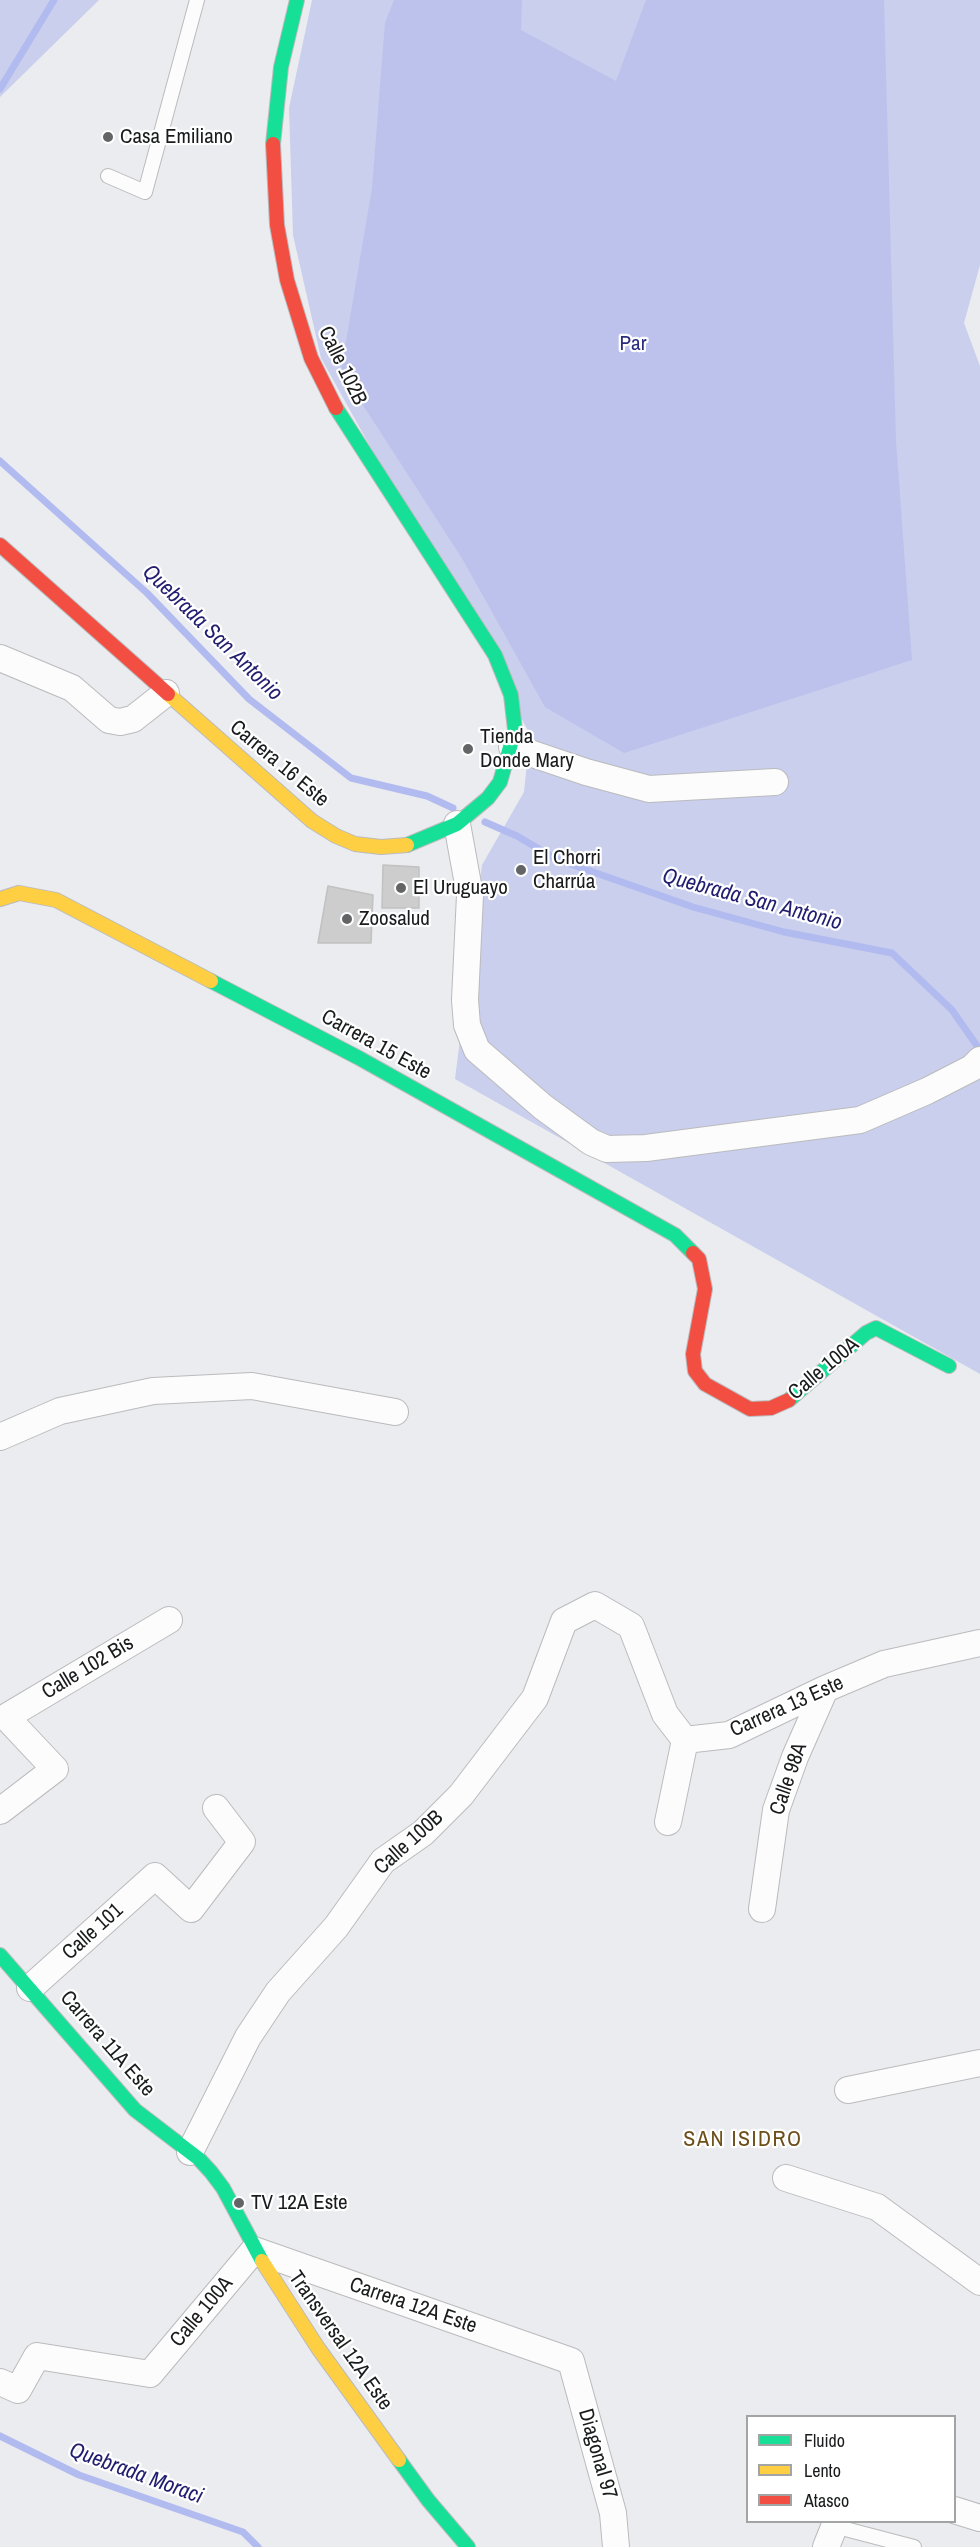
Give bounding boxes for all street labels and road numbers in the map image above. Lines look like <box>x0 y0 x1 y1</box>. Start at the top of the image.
street label: Calle 102B <box>312 323 372 409</box>
street label: Carrera 16 Este <box>224 715 334 813</box>
street label: Carrera 15 Este <box>317 1005 435 1085</box>
street label: Calle 100A <box>784 1332 864 1406</box>
street label: Calle 102 Bis <box>38 1631 138 1705</box>
street label: Carrera 13 Este <box>726 1671 848 1743</box>
street label: Calle 98A <box>765 1740 813 1818</box>
street label: Calle 100B <box>369 1805 449 1881</box>
street label: Calle 101 <box>58 1898 128 1966</box>
street label: Carrera 11A Este <box>54 1986 160 2102</box>
street label: Transversal 12A Este <box>283 2267 397 2415</box>
street label: Calle 100A <box>165 2272 239 2352</box>
street label: Carrera 12A Este <box>346 2272 480 2340</box>
street label: Diagonal 97 <box>572 2406 622 2502</box>

